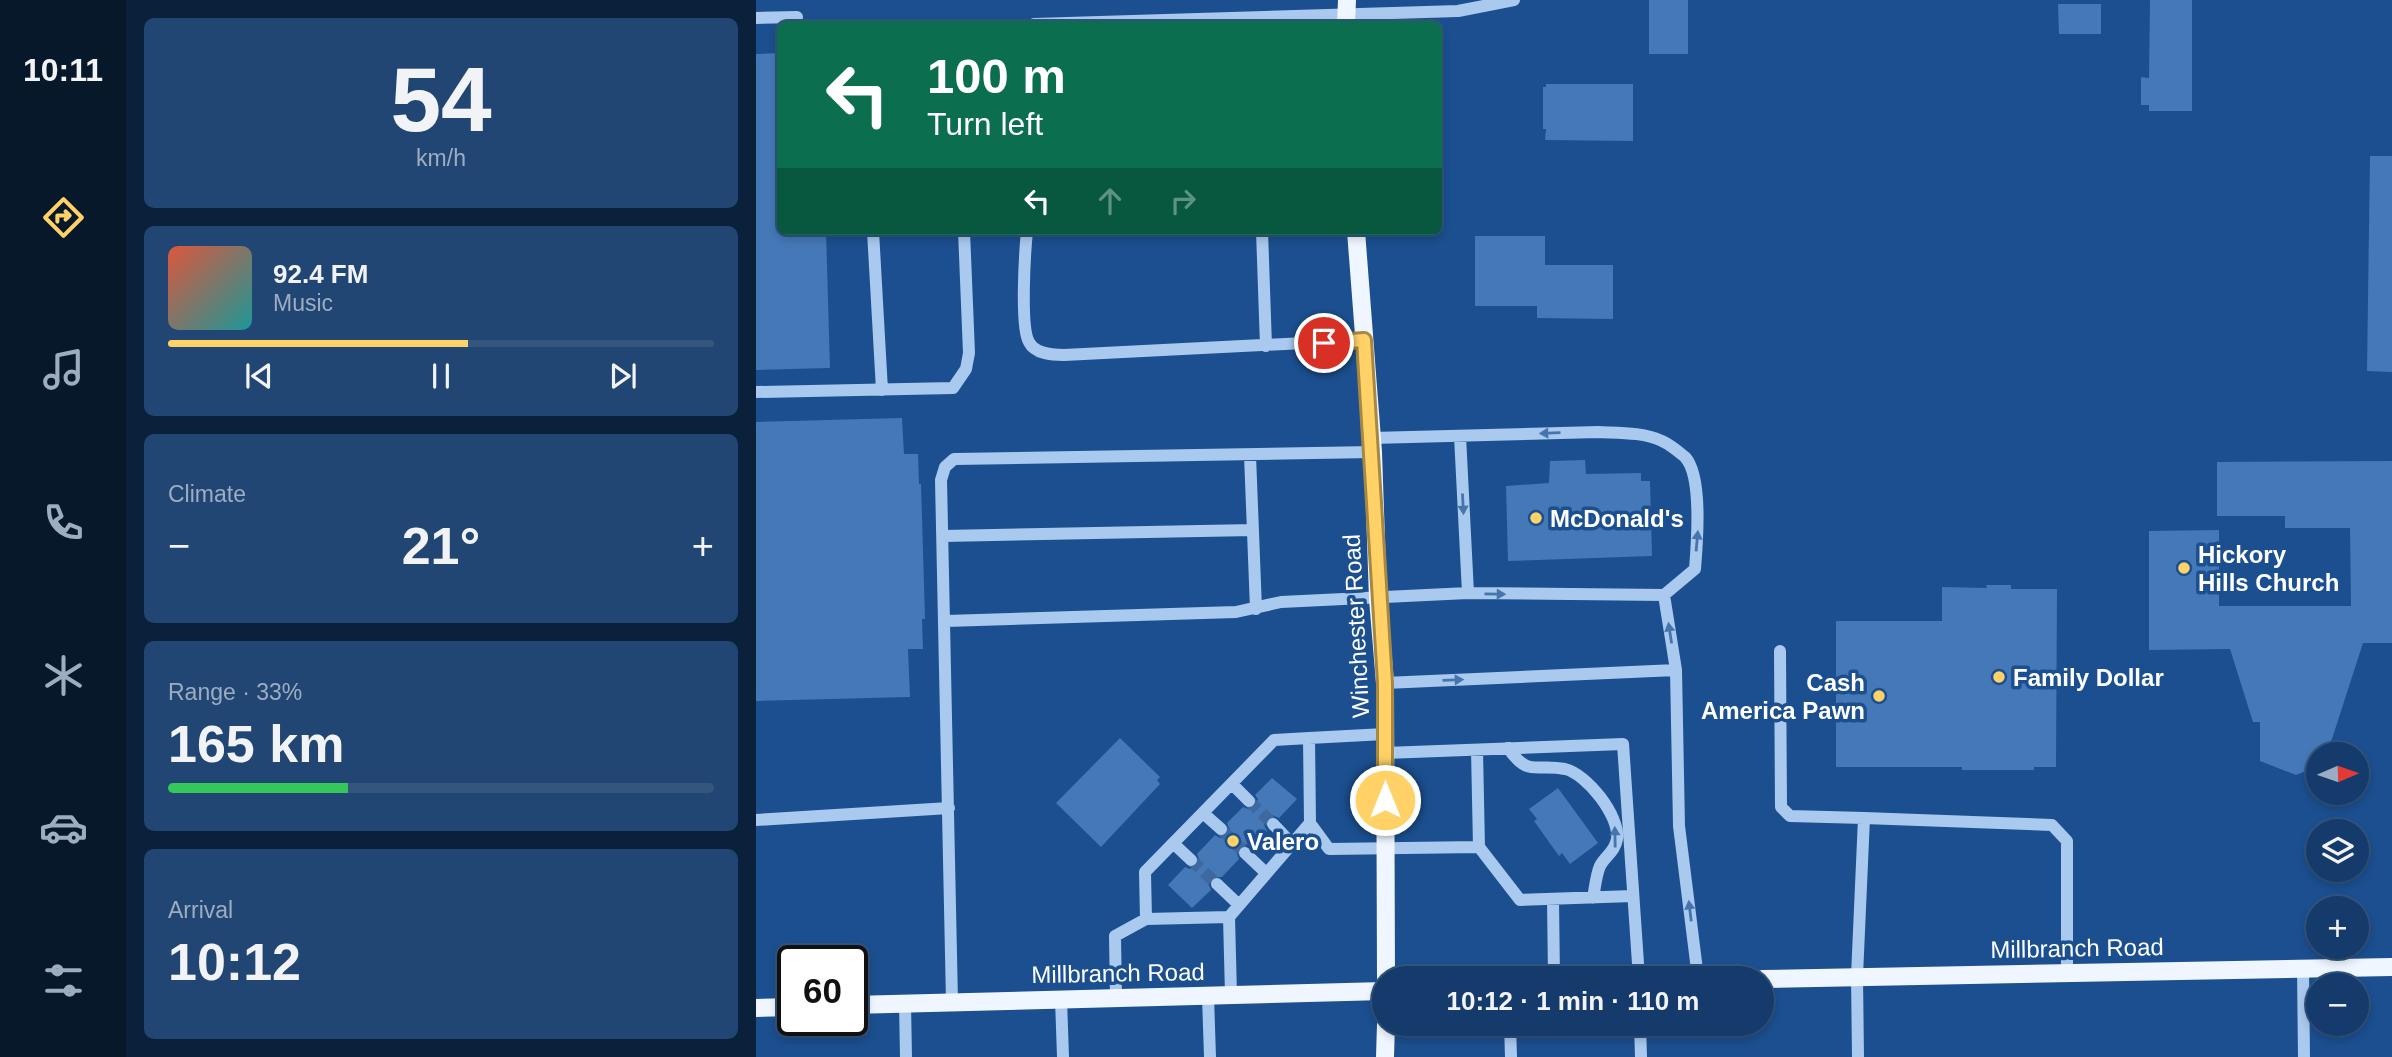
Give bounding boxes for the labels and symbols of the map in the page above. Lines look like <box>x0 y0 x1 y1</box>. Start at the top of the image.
pin <box>1294 313 1354 373</box>
one-way arrow <box>1538 428 1560 439</box>
one-way arrow <box>1458 493 1469 515</box>
place label: McDonald's <box>1550 505 1684 532</box>
marker: McDonald's <box>1528 510 1544 526</box>
one-way arrow <box>1692 530 1703 552</box>
street label: Winchester Road <box>1338 533 1374 719</box>
place label: Hickory Hills Church <box>2198 541 2339 596</box>
marker: Hickory Hills Church <box>2176 560 2192 576</box>
one-way arrow <box>1485 588 1507 600</box>
one-way arrow <box>1664 622 1675 644</box>
place label: Family Dollar <box>2013 664 2164 691</box>
place label: Cash America Pawn <box>1701 669 1865 724</box>
marker: Family Dollar <box>1991 669 2007 685</box>
one-way arrow <box>1442 675 1464 686</box>
marker: Cash America Pawn <box>1871 688 1887 704</box>
north arrow <box>2306 742 2370 805</box>
position arrow <box>1348 763 1422 837</box>
one-way arrow <box>1609 826 1621 848</box>
place label: Valero <box>1247 828 1319 855</box>
marker: Valero <box>1225 833 1241 849</box>
one-way arrow <box>1684 899 1695 921</box>
street label: Millbranch Road <box>1990 933 2164 963</box>
speed limit sign: 60 <box>777 945 868 1036</box>
street label: Millbranch Road <box>1031 958 1205 988</box>

